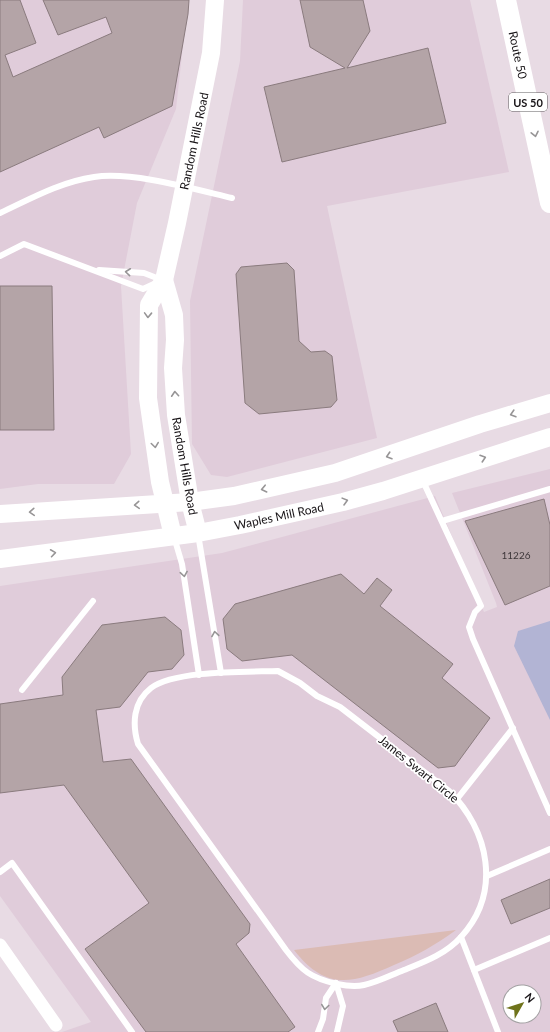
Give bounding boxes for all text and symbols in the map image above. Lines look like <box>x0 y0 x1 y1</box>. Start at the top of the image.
street label: Route 50 <box>506 30 530 80</box>
street label: Random Hills Road <box>176 91 212 191</box>
road number: US 50 <box>509 93 547 111</box>
one-way arrow <box>530 131 538 137</box>
one-way arrow <box>125 267 131 276</box>
one-way arrow <box>144 312 153 318</box>
one-way arrow <box>171 391 180 397</box>
one-way arrow <box>509 409 516 418</box>
street label: Random Hills Road <box>169 416 201 516</box>
one-way arrow <box>150 441 159 448</box>
one-way arrow <box>386 451 393 460</box>
one-way arrow <box>479 454 486 462</box>
one-way arrow <box>261 485 267 493</box>
one-way arrow <box>342 498 349 506</box>
street label: Waples Mill Road <box>233 499 325 533</box>
one-way arrow <box>134 501 140 510</box>
one-way arrow <box>29 508 35 516</box>
one-way arrow <box>50 549 56 558</box>
house number: 11226 <box>501 549 531 561</box>
one-way arrow <box>179 570 188 577</box>
one-way arrow <box>211 631 220 637</box>
street label: James Swart Circle <box>376 732 462 806</box>
north arrow <box>502 984 542 1024</box>
text: N <box>522 990 538 1005</box>
one-way arrow <box>321 1004 330 1010</box>

